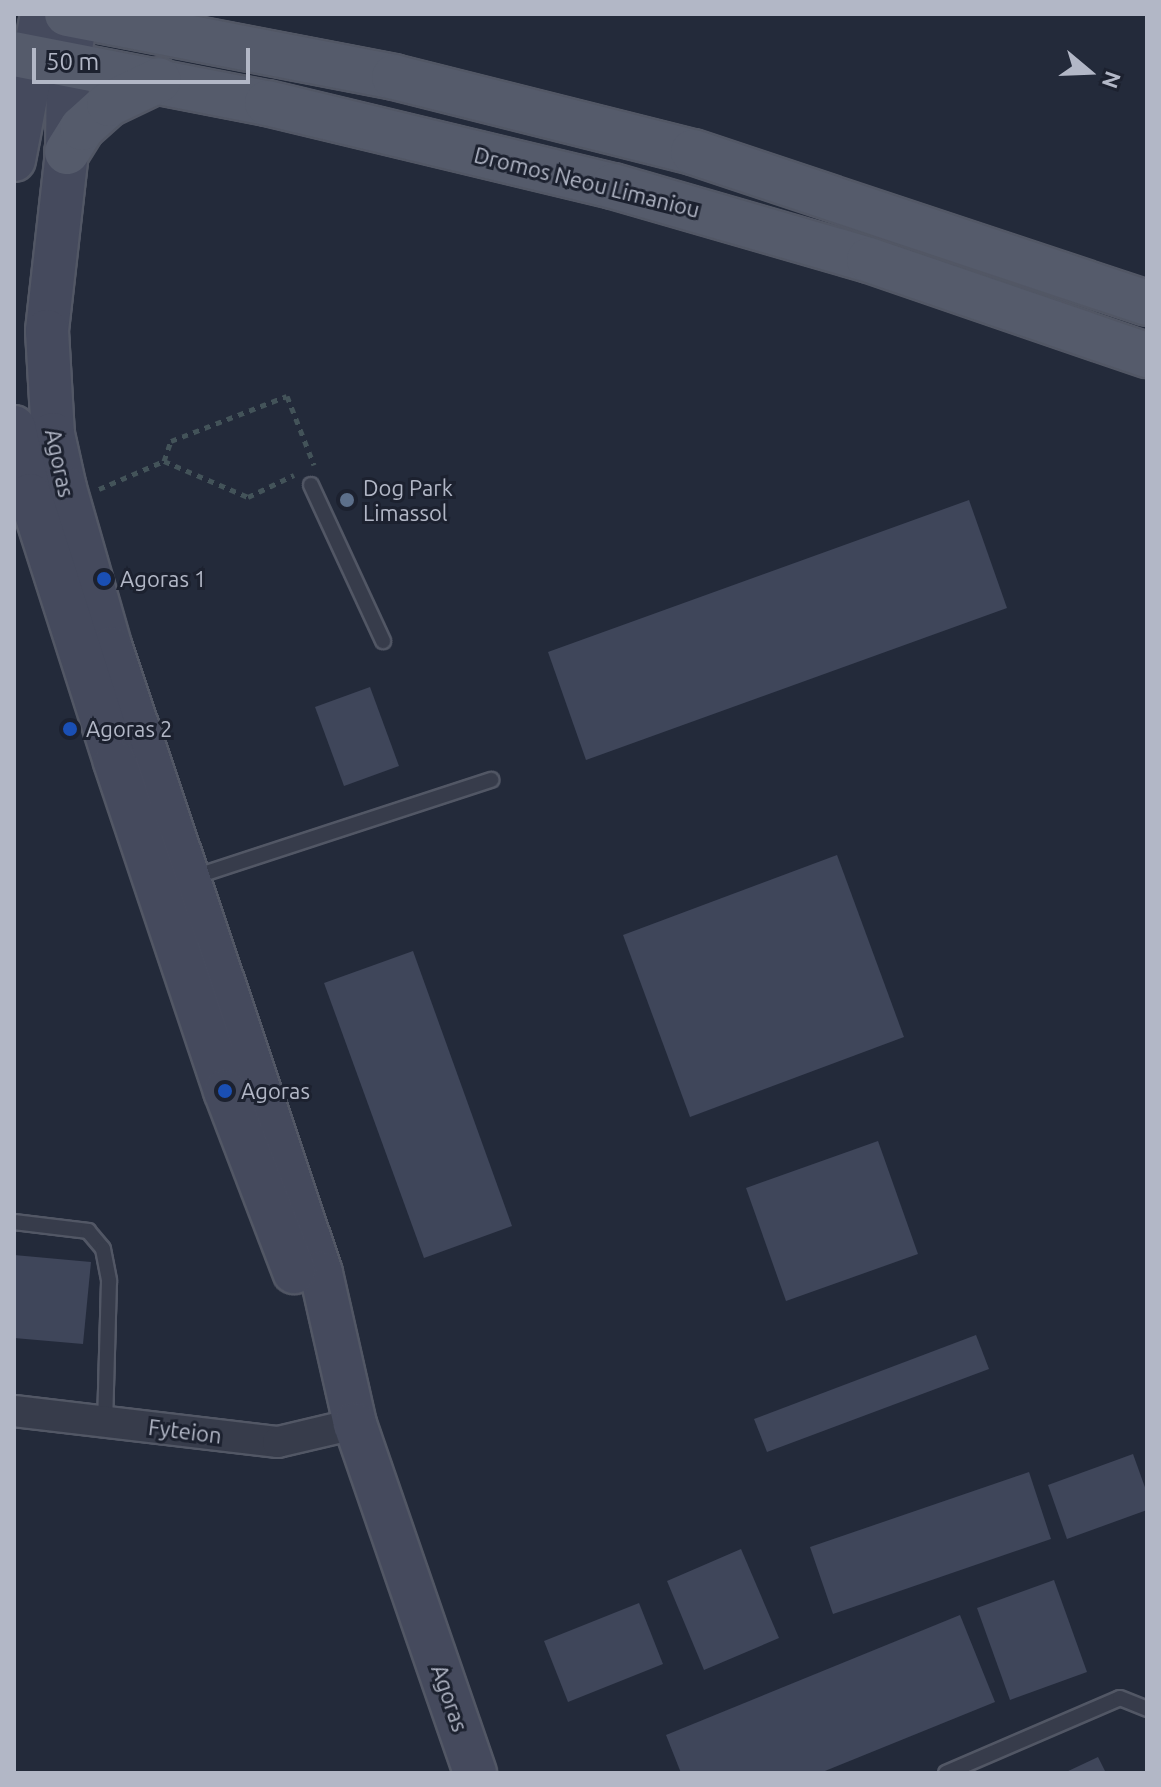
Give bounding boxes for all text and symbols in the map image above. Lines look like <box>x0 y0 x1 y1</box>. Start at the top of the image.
scale bar <box>36 32 254 82</box>
north arrow <box>1049 32 1129 112</box>
text: 50 m <box>46 48 99 75</box>
text: N <box>1098 68 1127 92</box>
street label: Dromos Neou Limaniou <box>471 141 703 223</box>
street label: Agoras <box>40 427 80 499</box>
place label: Dog Park Limassol <box>363 474 453 526</box>
marker: Dog Park Limassol <box>338 491 356 509</box>
place label: Agoras 1 <box>120 566 206 592</box>
marker: Agoras 1 <box>95 570 113 588</box>
place label: Agoras 2 <box>86 716 172 742</box>
marker: Agoras 2 <box>61 720 79 738</box>
place label: Agoras <box>241 1078 310 1104</box>
marker: Agoras <box>216 1082 234 1100</box>
street label: Fyteion <box>147 1413 223 1449</box>
street label: Agoras <box>426 1661 474 1735</box>

